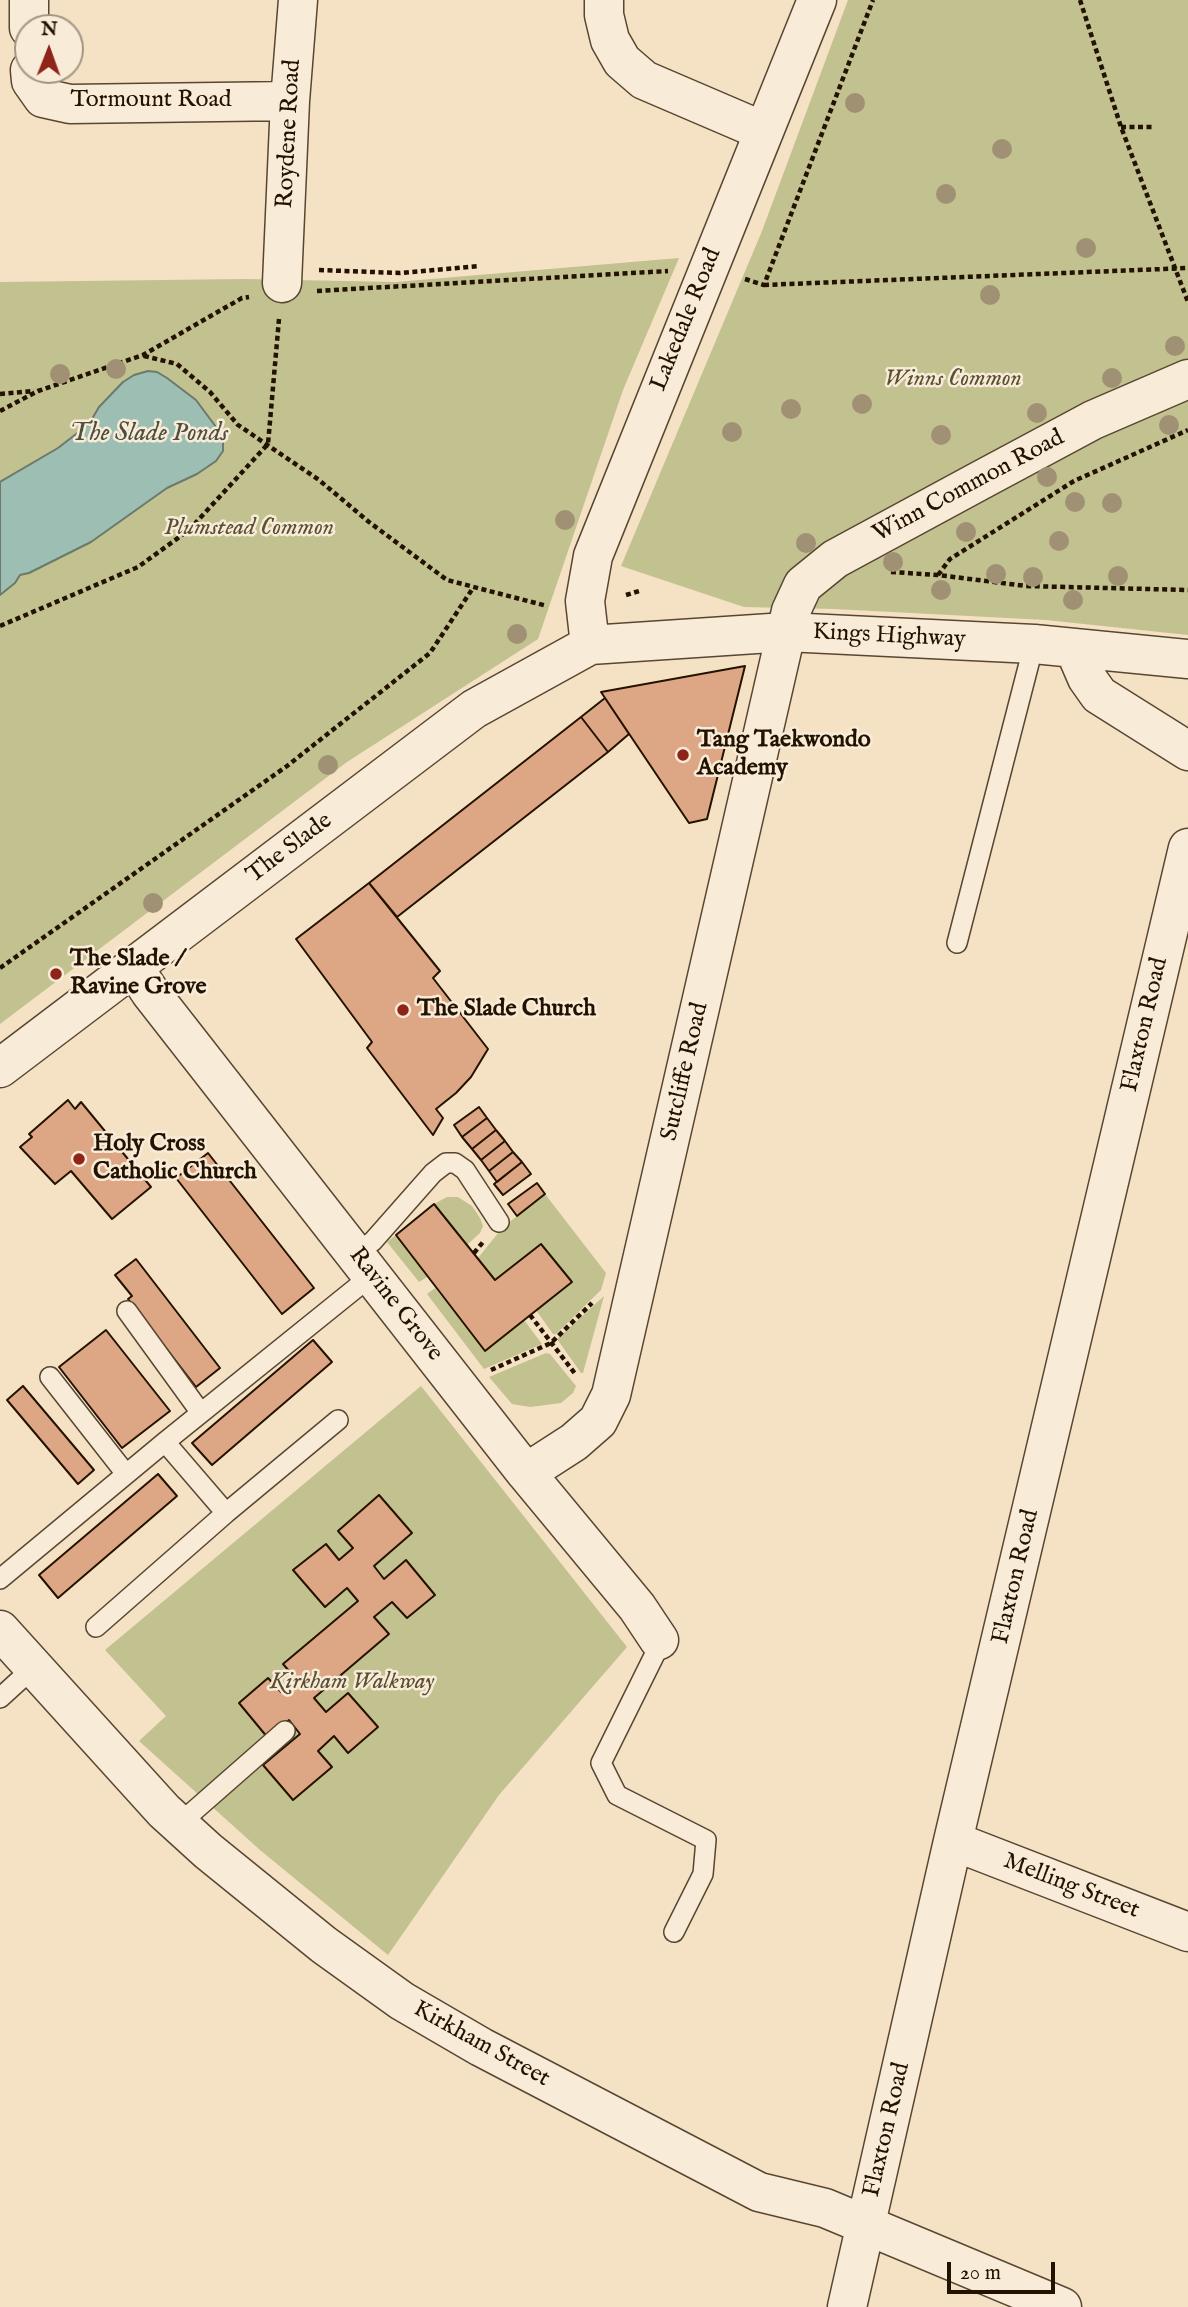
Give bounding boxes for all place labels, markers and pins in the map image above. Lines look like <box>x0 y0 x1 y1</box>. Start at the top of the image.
place label: Tang Taekwondo Academy <box>697 727 871 783</box>
marker: Tang Taekwondo Academy <box>675 747 691 763</box>
place label: The Slade / Ravine Grove <box>70 946 206 1002</box>
marker: The Slade / Ravine Grove <box>48 966 64 982</box>
place label: The Slade Church <box>417 996 596 1024</box>
marker: The Slade Church <box>395 1002 411 1018</box>
place label: Holy Cross Catholic Church <box>93 1131 257 1187</box>
marker: Holy Cross Catholic Church <box>71 1151 87 1167</box>

